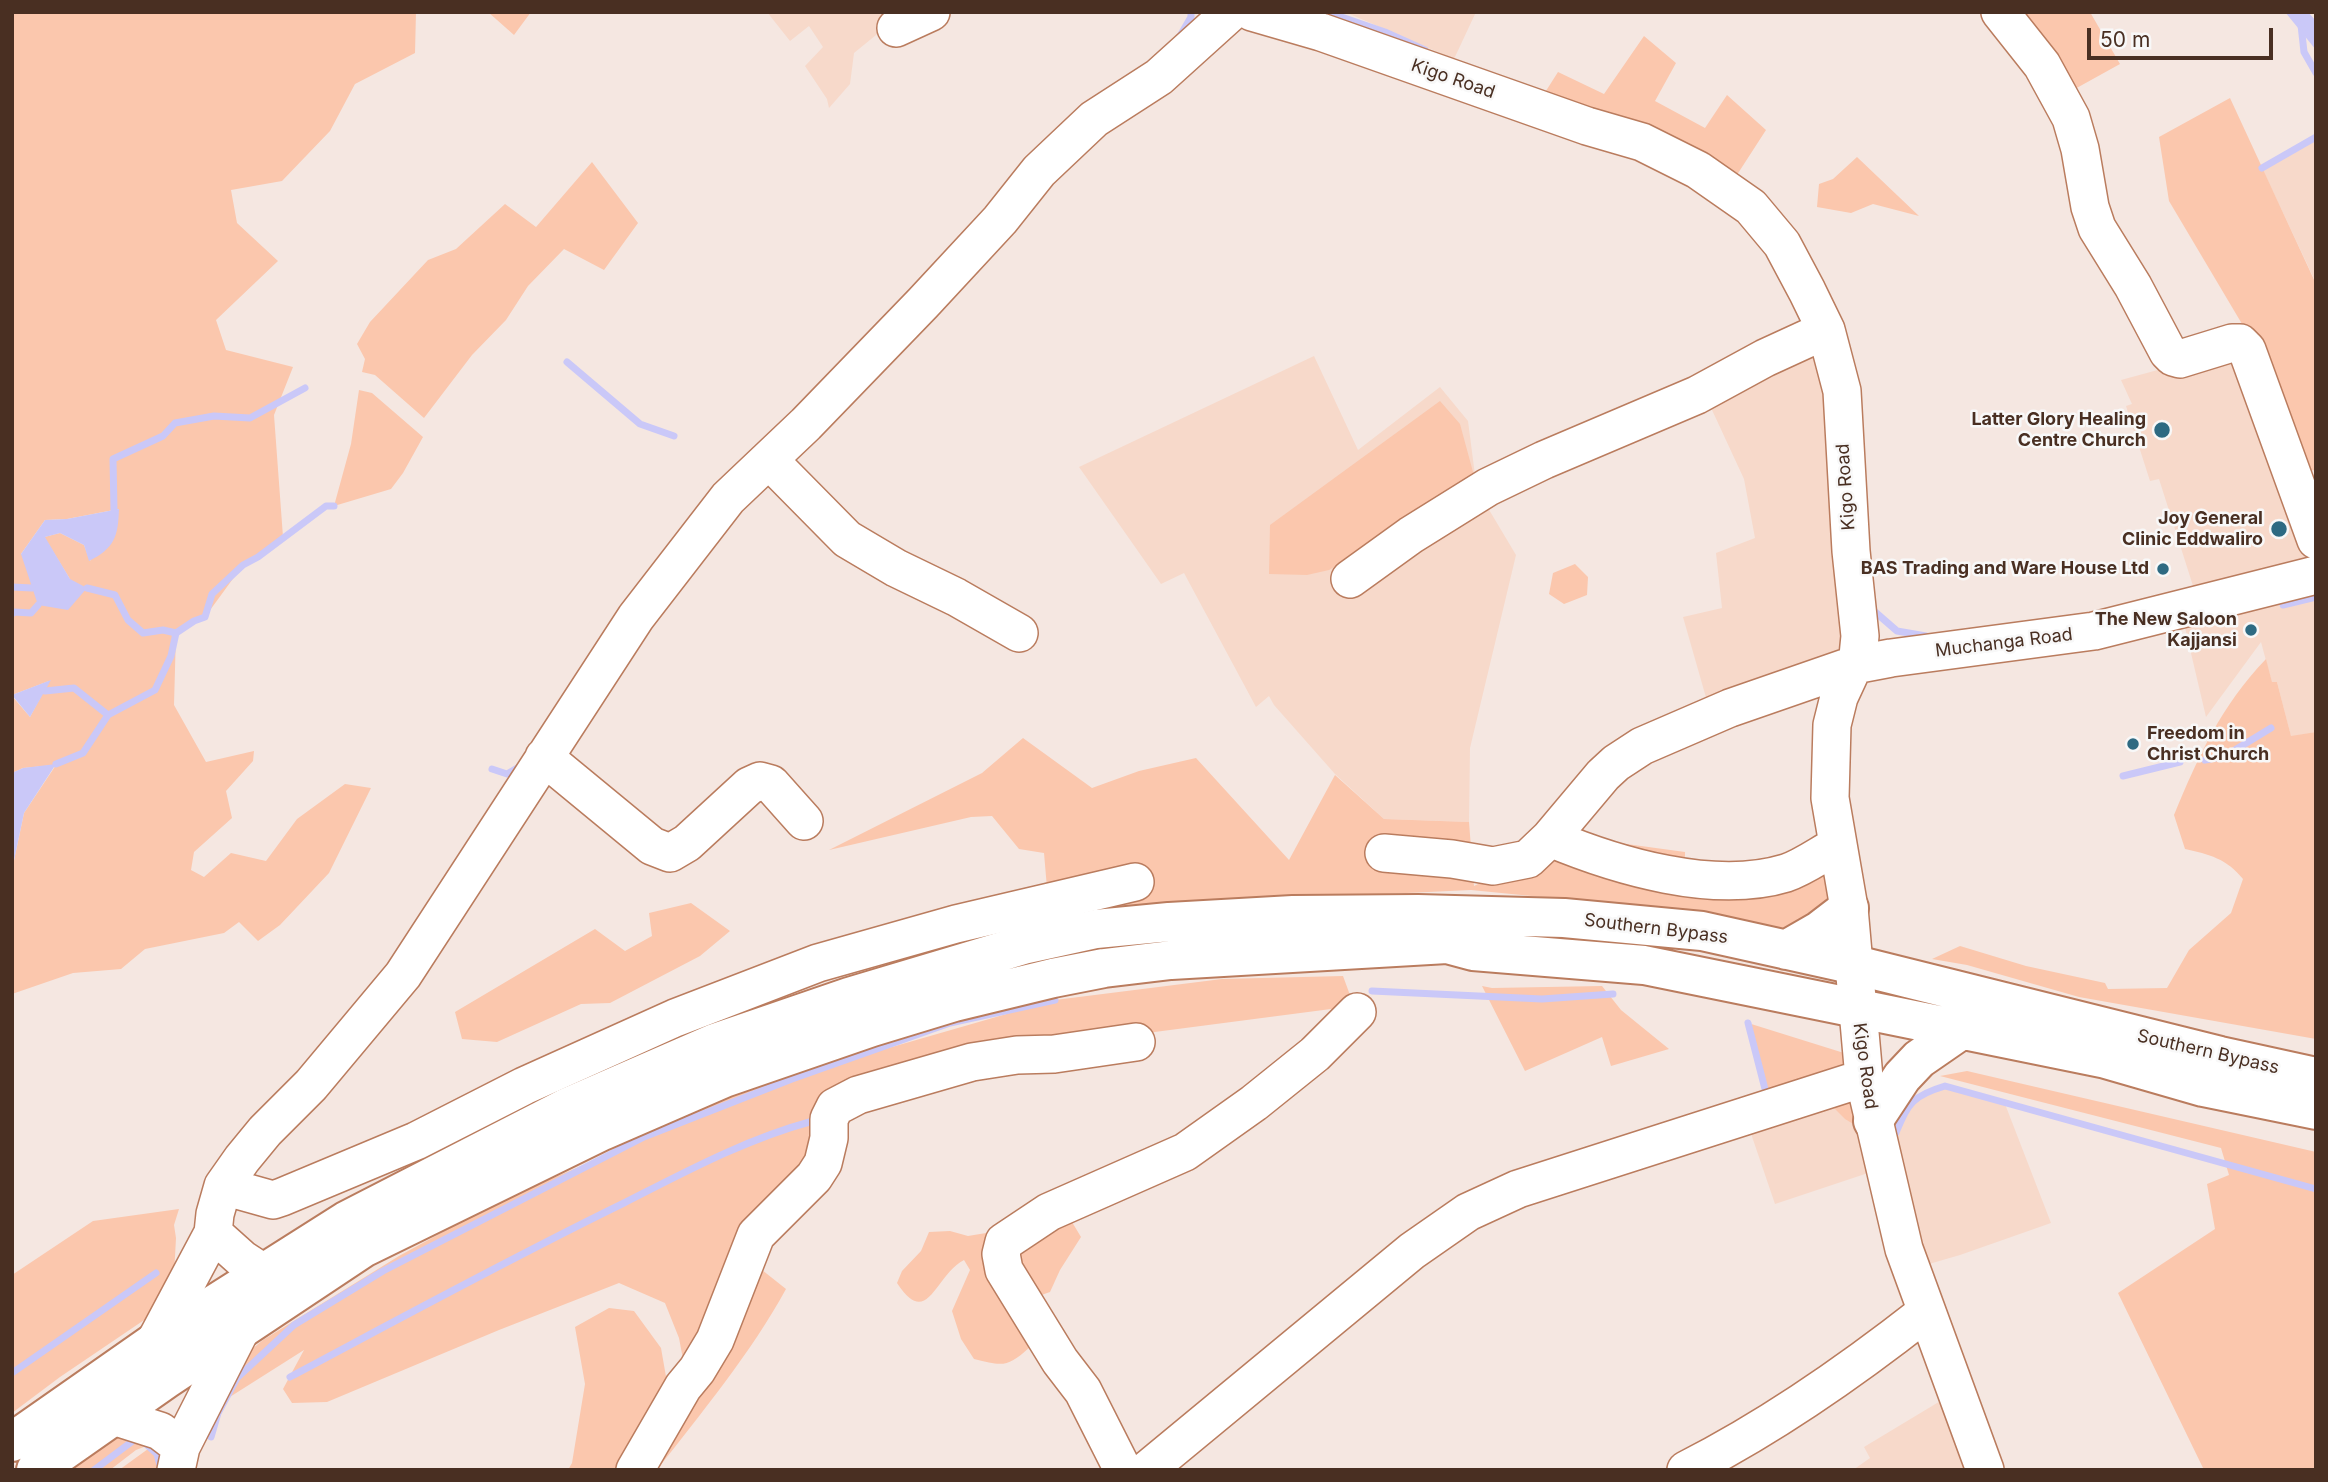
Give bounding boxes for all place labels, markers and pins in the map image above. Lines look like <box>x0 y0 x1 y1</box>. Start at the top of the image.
place label: Latter Glory Healing Centre Church <box>1971 409 2146 452</box>
marker: Latter Glory Healing Centre Church <box>2152 420 2172 440</box>
place label: Joy General Clinic Eddwaliro <box>2122 508 2263 550</box>
marker: Joy General Clinic Eddwaliro <box>2269 519 2289 539</box>
place label: BAS Trading and Ware House Ltd <box>1861 558 2149 580</box>
marker: BAS Trading and Ware House Ltd <box>2155 561 2171 577</box>
place label: The New Saloon Kajjansi <box>2095 609 2237 652</box>
marker: The New Saloon Kajjansi <box>2243 622 2259 638</box>
place label: Freedom in Christ Church <box>2147 723 2269 766</box>
marker: Freedom in Christ Church <box>2125 736 2141 752</box>

